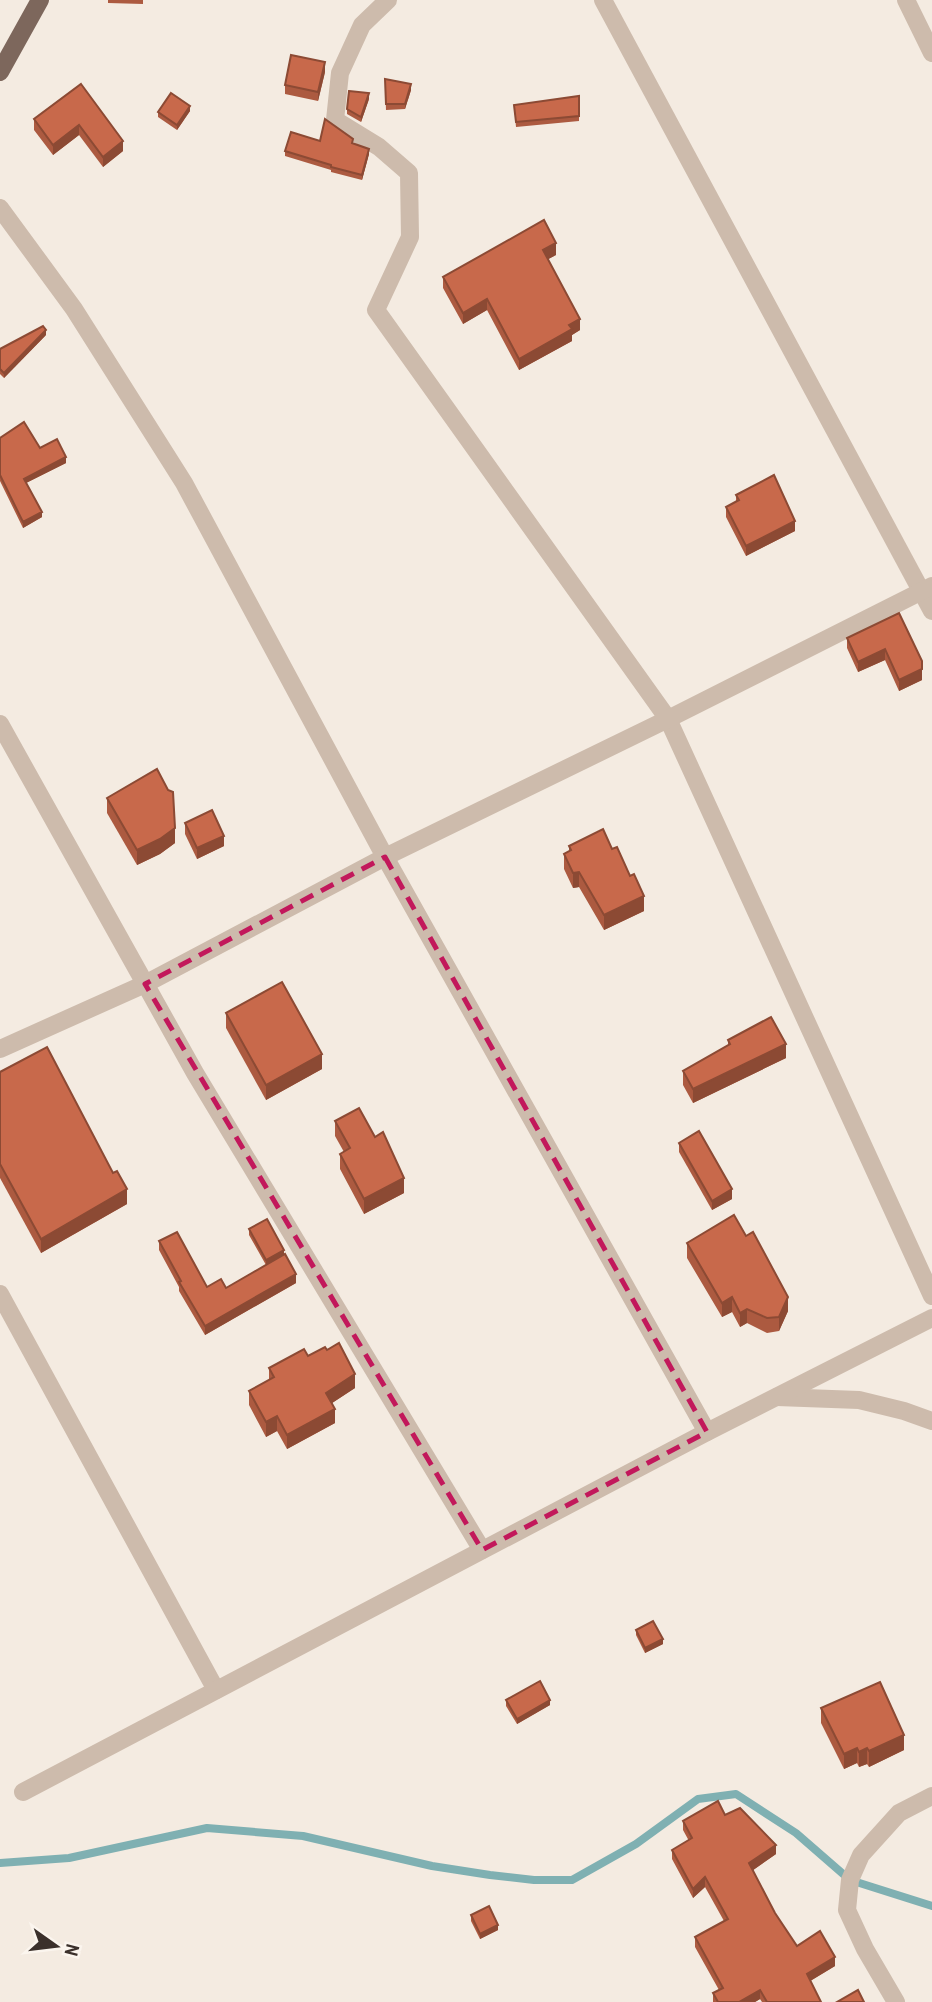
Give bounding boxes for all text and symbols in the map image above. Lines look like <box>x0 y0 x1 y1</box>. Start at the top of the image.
north arrow <box>21 1911 91 1981</box>
text: N <box>59 1942 86 1959</box>

